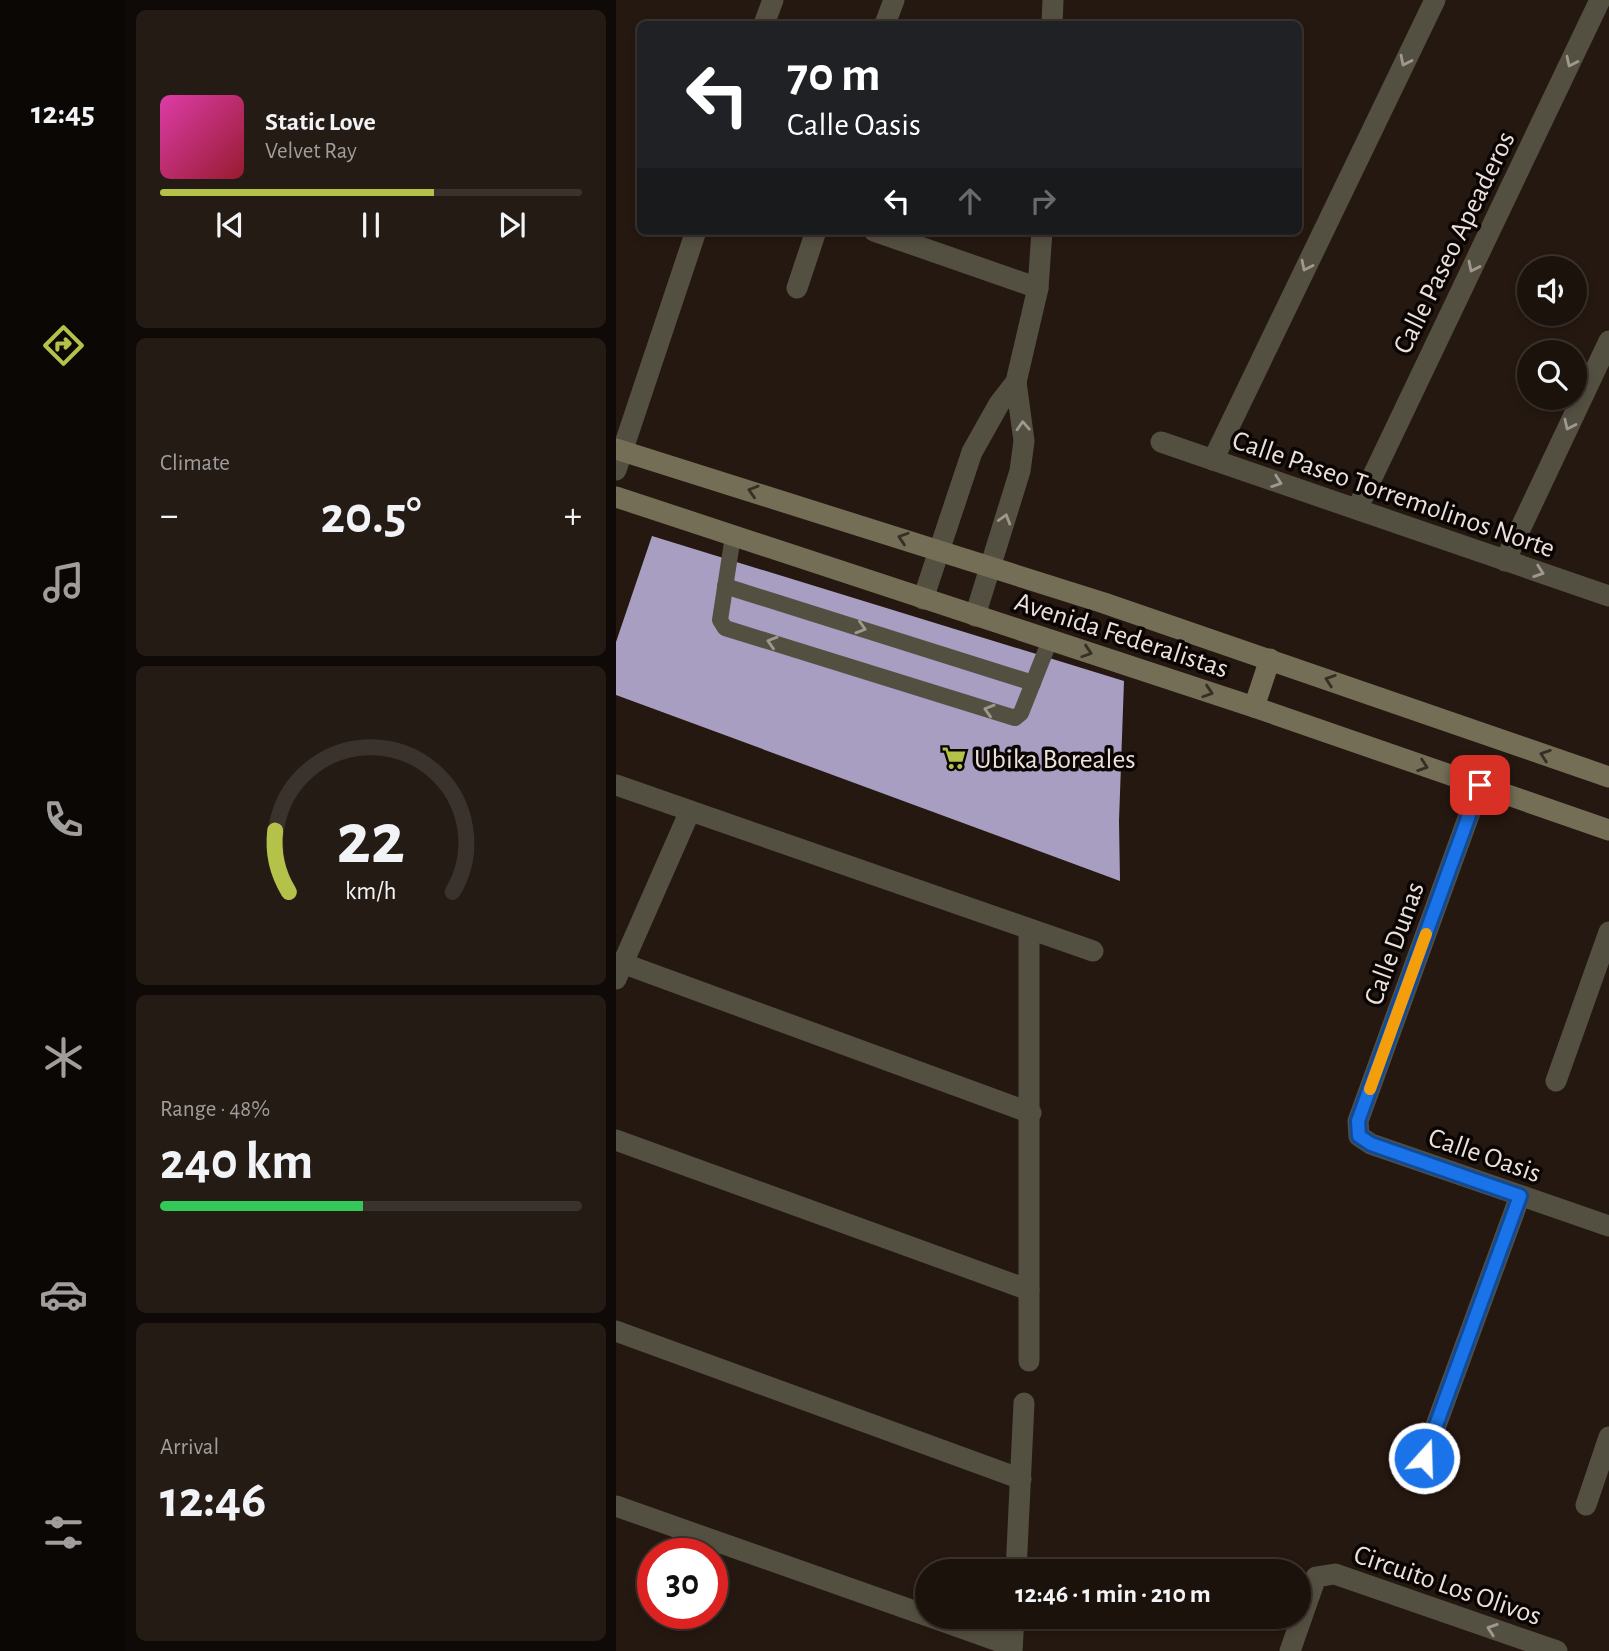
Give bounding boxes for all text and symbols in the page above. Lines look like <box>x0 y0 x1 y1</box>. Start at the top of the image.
icon: left <box>672 49 763 140</box>
text: 70 m <box>787 51 881 100</box>
one-way arrow <box>1400 54 1414 66</box>
one-way arrow <box>1565 55 1579 67</box>
text: 12:45 <box>31 97 95 129</box>
text: Static Love <box>265 109 376 135</box>
text: Calle Oasis <box>787 109 921 141</box>
street label: Calle Paseo Apeaderos <box>1389 127 1521 358</box>
text: Velvet Ray <box>265 140 357 163</box>
icon: left <box>878 182 916 220</box>
icon: ahead <box>951 182 989 220</box>
icon: right <box>1024 182 1062 220</box>
icon: previous <box>211 206 249 244</box>
icon: pause <box>352 206 390 244</box>
icon: next <box>493 206 531 244</box>
map controls <box>1517 256 1587 410</box>
button: sound <box>1517 256 1587 326</box>
one-way arrow <box>1301 259 1315 271</box>
one-way arrow <box>1467 260 1481 272</box>
icon: directions <box>39 321 88 370</box>
button: search <box>1517 340 1587 410</box>
one-way arrow <box>1564 418 1578 430</box>
one-way arrow <box>1016 420 1031 431</box>
street label: Calle Paseo Torremolinos Norte <box>1228 426 1558 563</box>
text: Climate <box>160 452 230 475</box>
one-way arrow <box>1271 474 1283 488</box>
one-way arrow <box>748 484 760 499</box>
text: 20.5° <box>320 490 422 542</box>
text: − <box>160 497 178 535</box>
text: + <box>564 497 582 535</box>
one-way arrow <box>997 513 1012 525</box>
one-way arrow <box>897 532 909 546</box>
icon: music <box>39 558 88 607</box>
one-way arrow <box>1532 564 1544 578</box>
street label: Avenida Federalistas <box>1011 588 1232 684</box>
one-way arrow <box>854 620 866 635</box>
one-way arrow <box>766 636 778 651</box>
one-way arrow <box>1080 644 1093 658</box>
one-way arrow <box>1324 674 1336 688</box>
one-way arrow <box>1201 684 1213 698</box>
one-way arrow <box>983 703 995 718</box>
supermarket icon: Ubika Boreales <box>940 744 968 772</box>
place label: Ubika Boreales <box>974 746 1136 774</box>
one-way arrow <box>1539 749 1551 763</box>
pin <box>1450 755 1510 815</box>
one-way arrow <box>1416 758 1428 772</box>
icon: arrive <box>1461 766 1499 804</box>
icon: phone <box>39 795 88 844</box>
text: 22 <box>337 804 405 877</box>
text: km/h <box>345 878 397 903</box>
street label: Calle Dunas <box>1360 878 1430 1009</box>
icon: climate <box>39 1033 88 1082</box>
text: Range · 48% <box>160 1098 270 1121</box>
street label: Calle Oasis <box>1424 1124 1544 1188</box>
text: 240 km <box>160 1136 313 1188</box>
icon: car <box>39 1270 88 1319</box>
position arrow <box>1387 1421 1461 1495</box>
text: Arrival <box>160 1436 219 1459</box>
text: 12:46 <box>160 1474 266 1526</box>
icon: filters <box>39 1508 88 1557</box>
speed limit sign: 30 <box>637 1538 728 1629</box>
street label: Circuito Los Olivos <box>1350 1541 1545 1631</box>
text: 12:46 · 1 min · 210 m <box>1015 1581 1211 1607</box>
one-way arrow <box>1486 1623 1499 1637</box>

